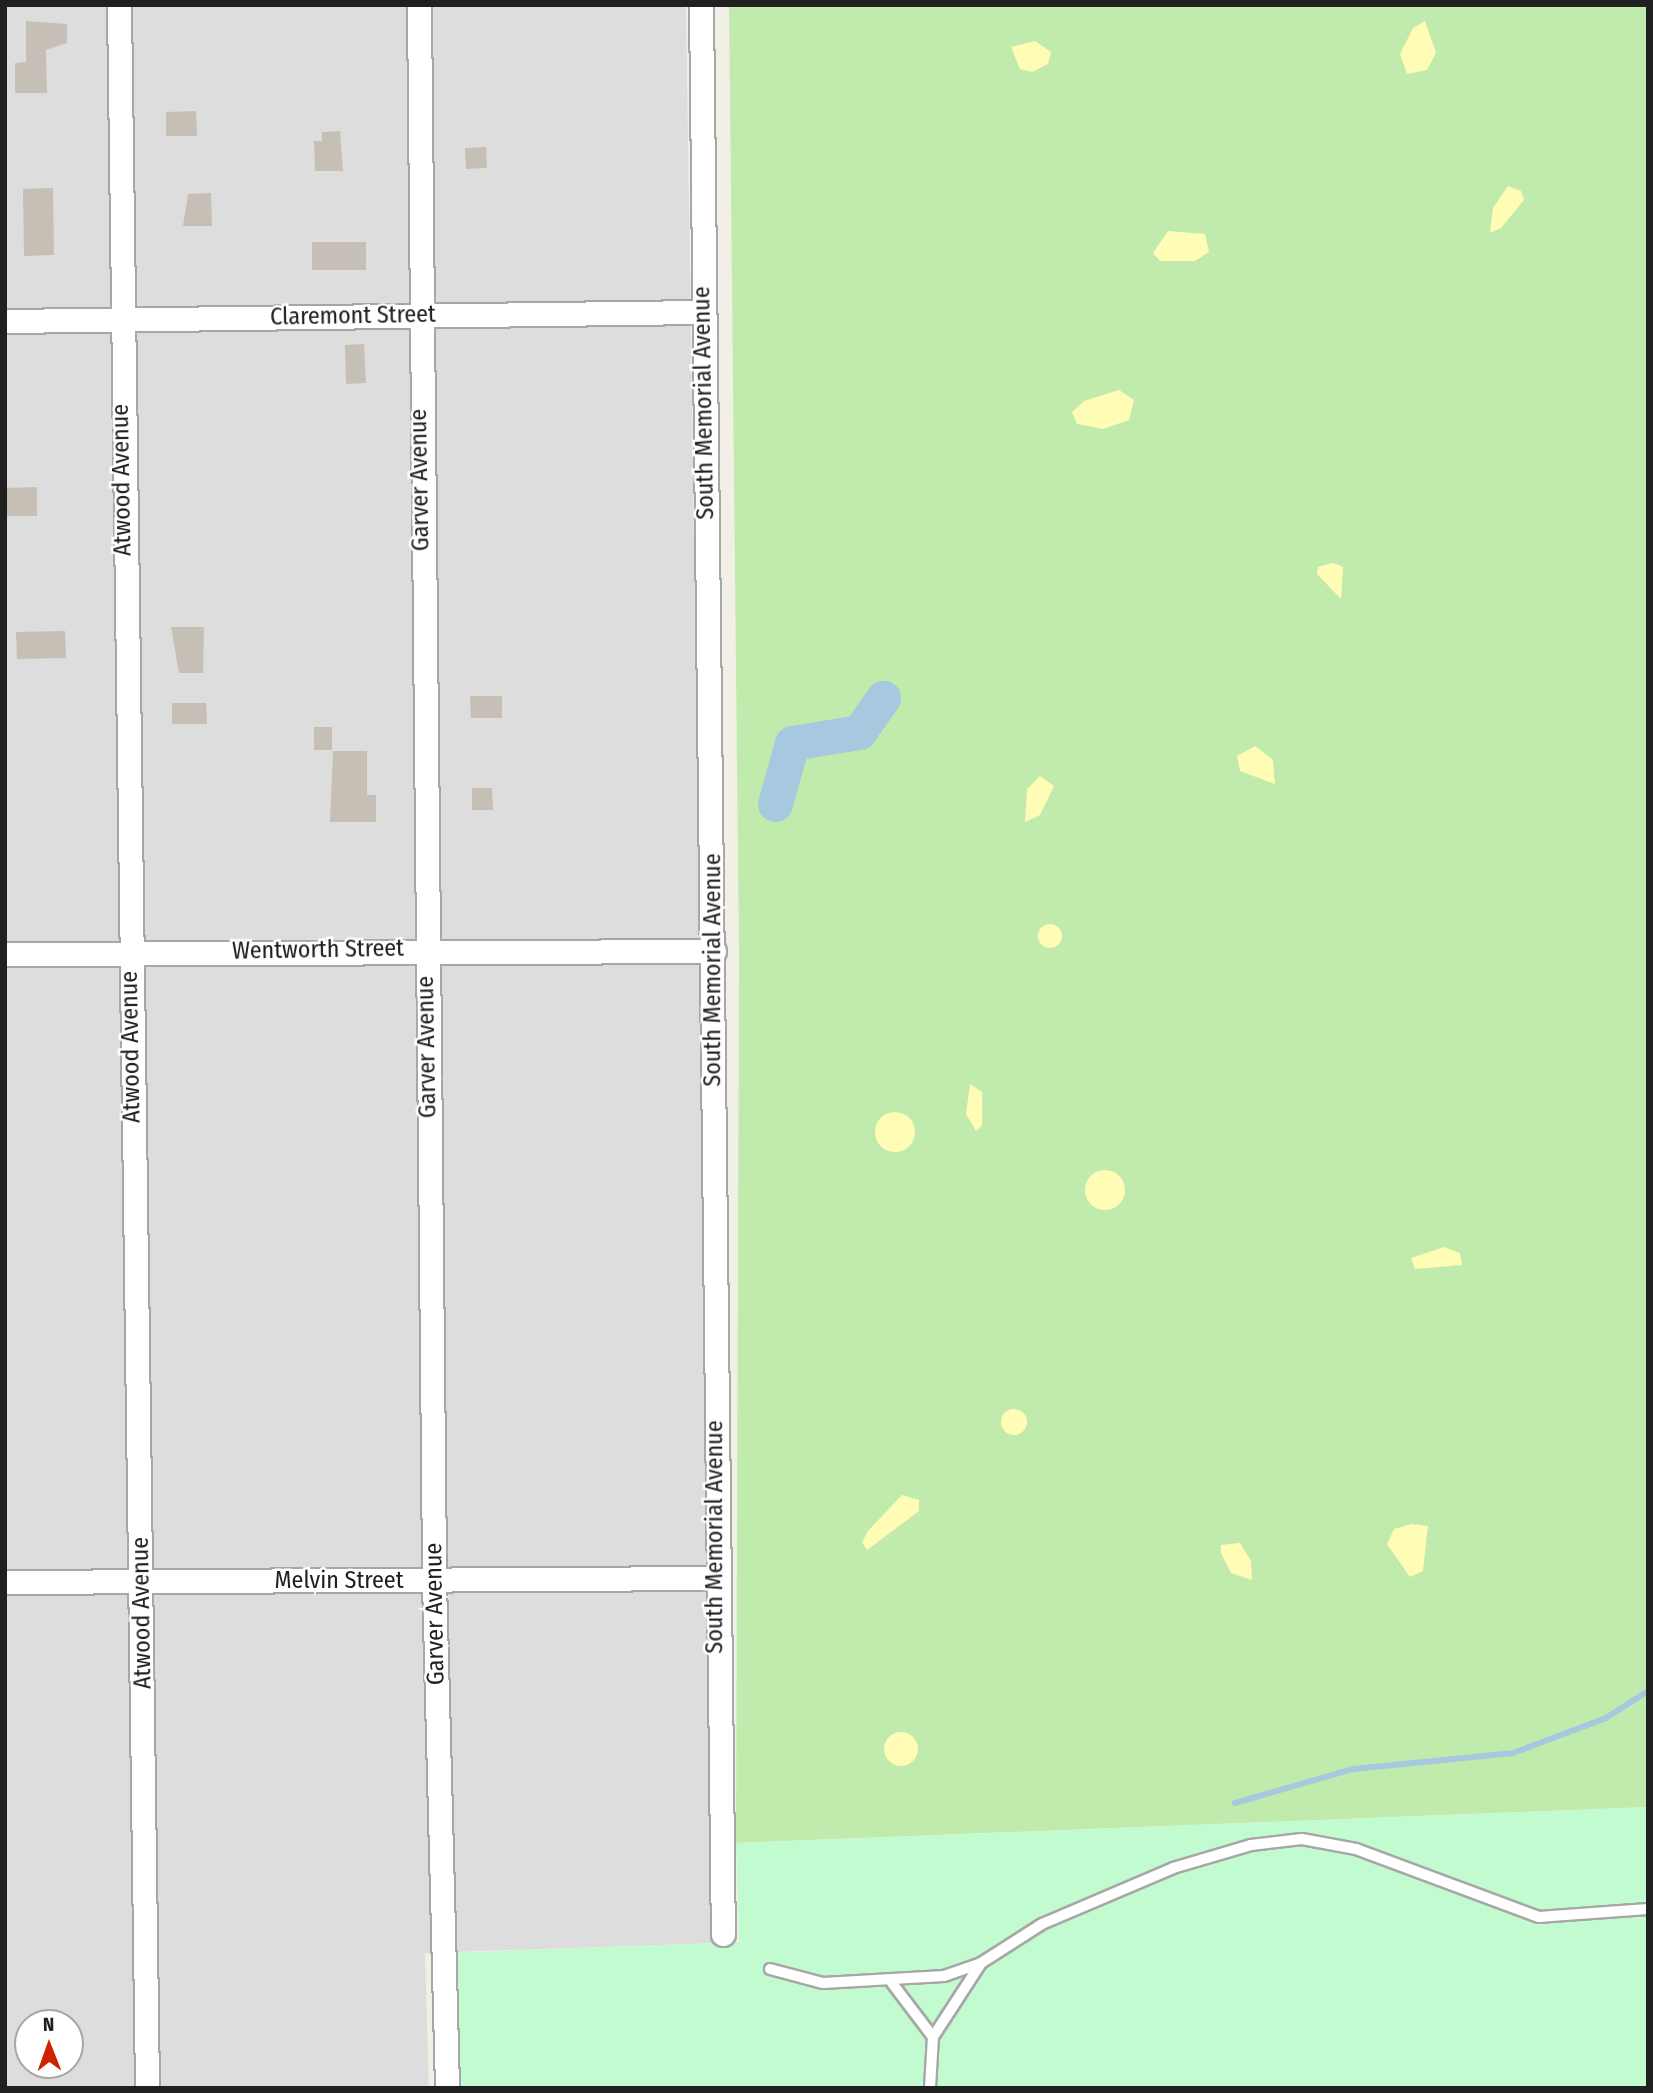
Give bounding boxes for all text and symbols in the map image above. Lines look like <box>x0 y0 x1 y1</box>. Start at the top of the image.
street label: South Memorial Avenue <box>688 286 720 520</box>
street label: Claremont Street <box>270 300 436 332</box>
street label: Atwood Avenue <box>106 404 138 556</box>
street label: Garver Avenue <box>404 409 436 551</box>
street label: South Memorial Avenue <box>699 853 727 1087</box>
street label: Wentworth Street <box>232 934 404 966</box>
street label: Atwood Avenue <box>115 971 147 1123</box>
street label: Garver Avenue <box>411 976 443 1118</box>
street label: South Memorial Avenue <box>701 1420 729 1654</box>
street label: Atwood Avenue <box>126 1537 158 1689</box>
street label: Garver Avenue <box>419 1543 451 1685</box>
street label: Melvin Street <box>274 1567 404 1595</box>
north arrow <box>14 2009 84 2079</box>
text: N <box>43 2013 55 2036</box>

